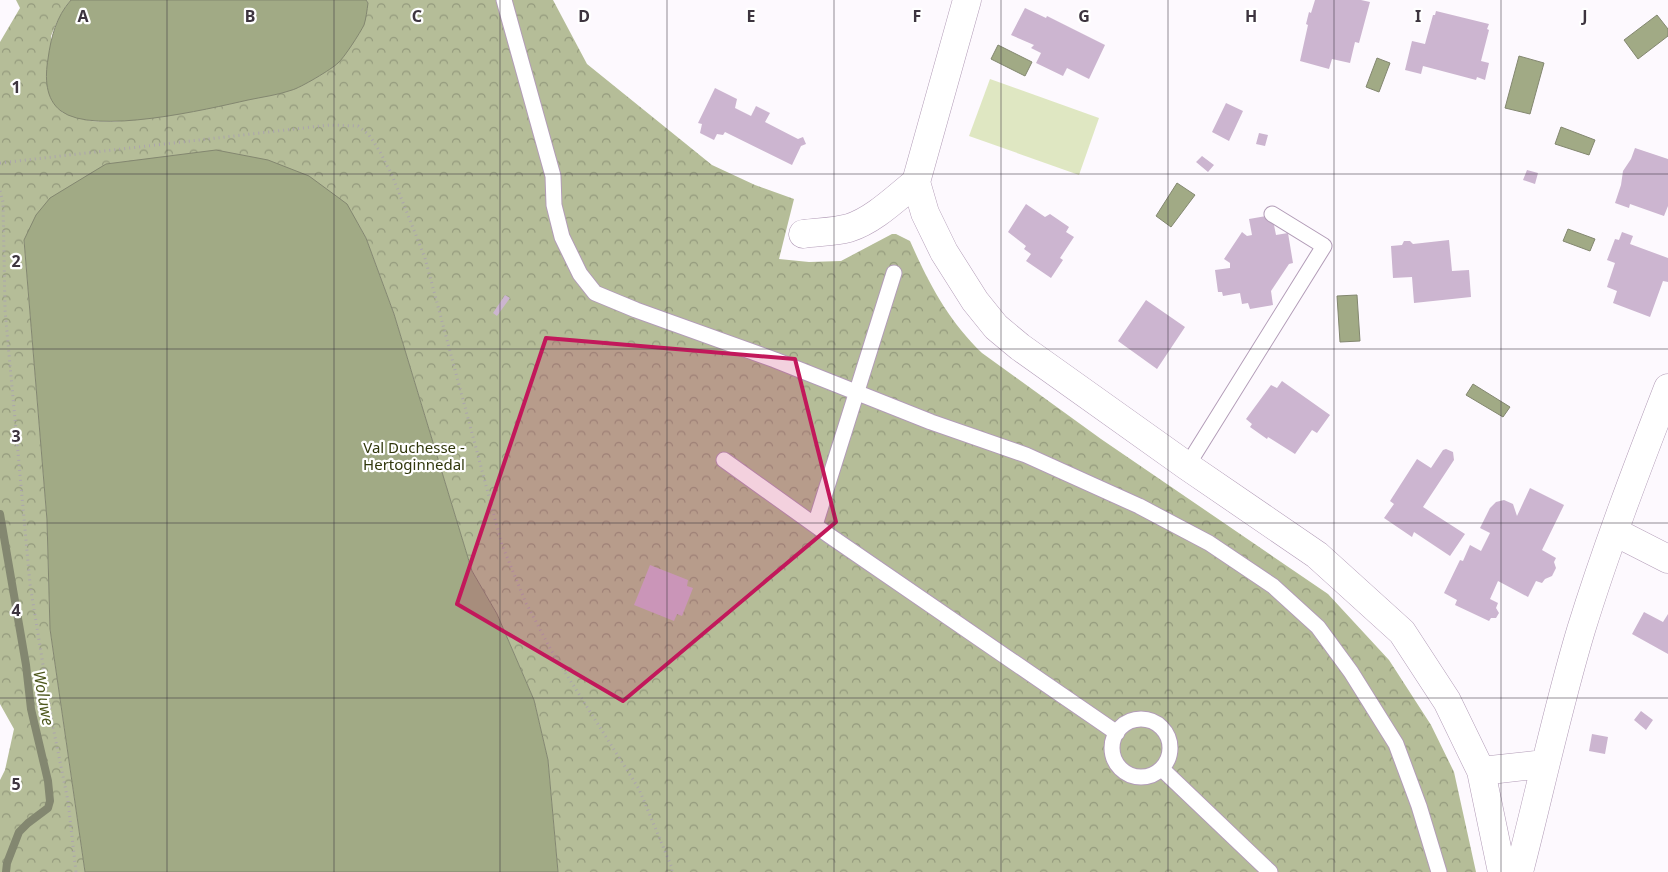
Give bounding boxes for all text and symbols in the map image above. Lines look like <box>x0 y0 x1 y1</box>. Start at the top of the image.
text: A <box>77 5 89 27</box>
text: B <box>245 5 255 27</box>
text: C <box>412 5 422 27</box>
text: D <box>578 5 590 27</box>
text: E <box>747 5 756 27</box>
text: F <box>913 5 921 27</box>
text: G <box>1078 5 1090 27</box>
text: H <box>1245 5 1257 27</box>
text: I <box>1415 5 1421 27</box>
text: J <box>1580 5 1588 27</box>
text: 1 <box>11 76 21 98</box>
text: 2 <box>11 250 21 272</box>
text: 3 <box>11 425 21 447</box>
park label: Val Duchesse - Hertoginnedal <box>363 437 465 474</box>
text: 4 <box>11 599 21 621</box>
water label: Woluwe <box>28 669 60 727</box>
text: 5 <box>11 773 21 795</box>

